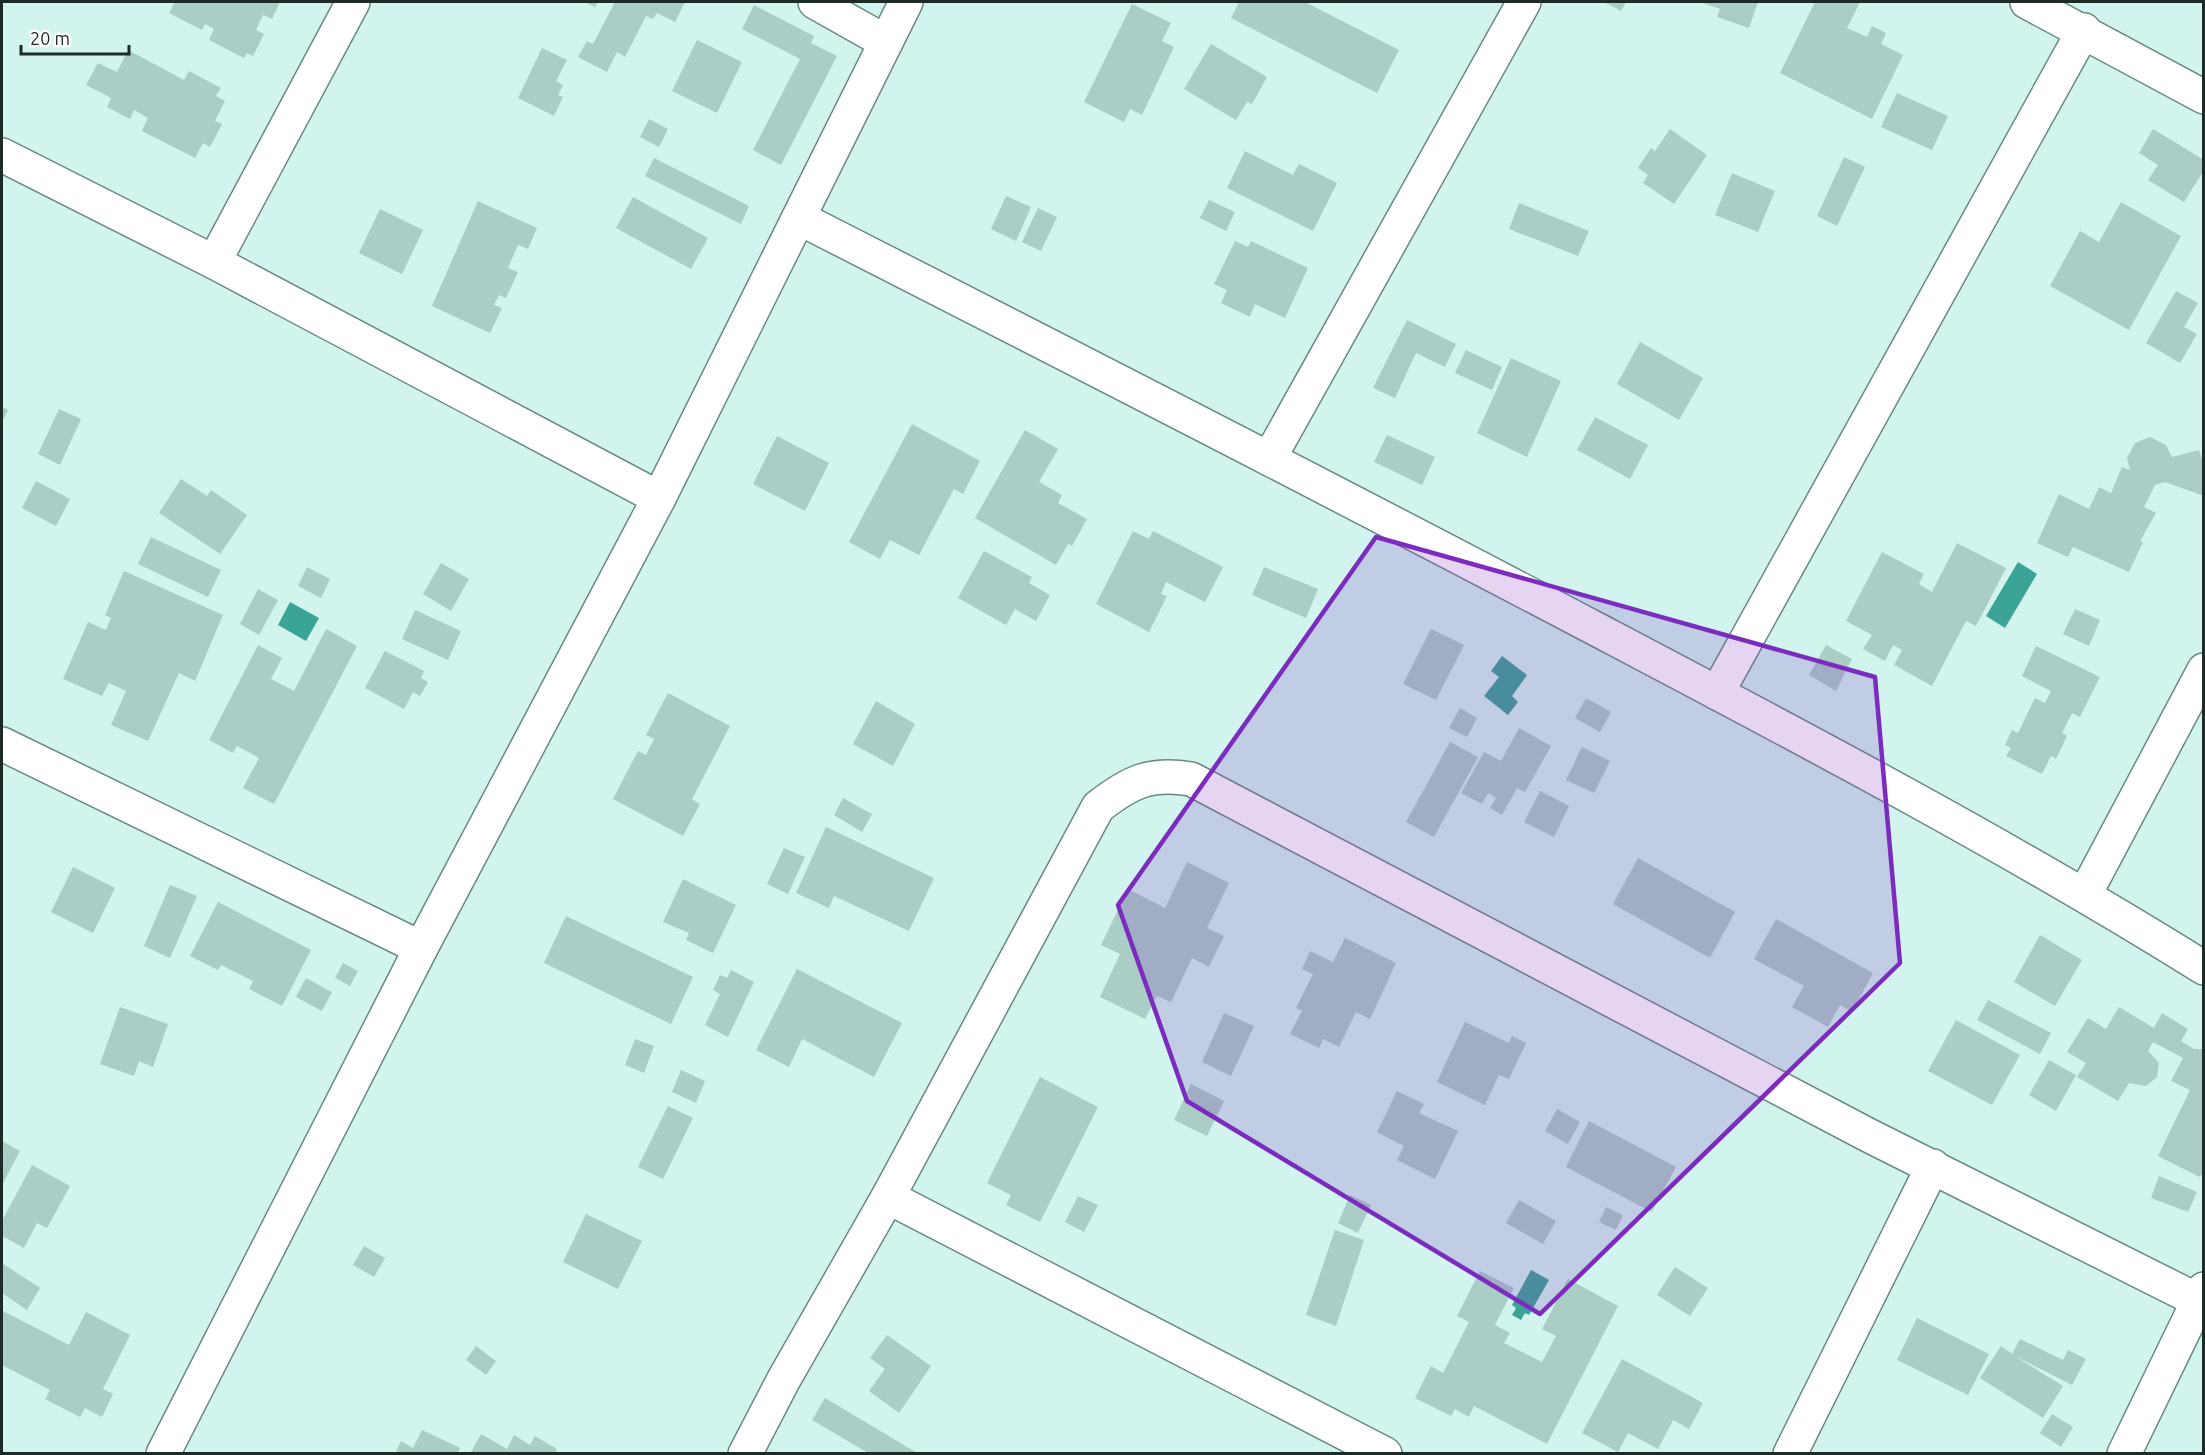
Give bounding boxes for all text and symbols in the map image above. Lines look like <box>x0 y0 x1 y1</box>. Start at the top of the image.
scale bar <box>21 18 129 56</box>
text: 20 m <box>30 28 70 48</box>

